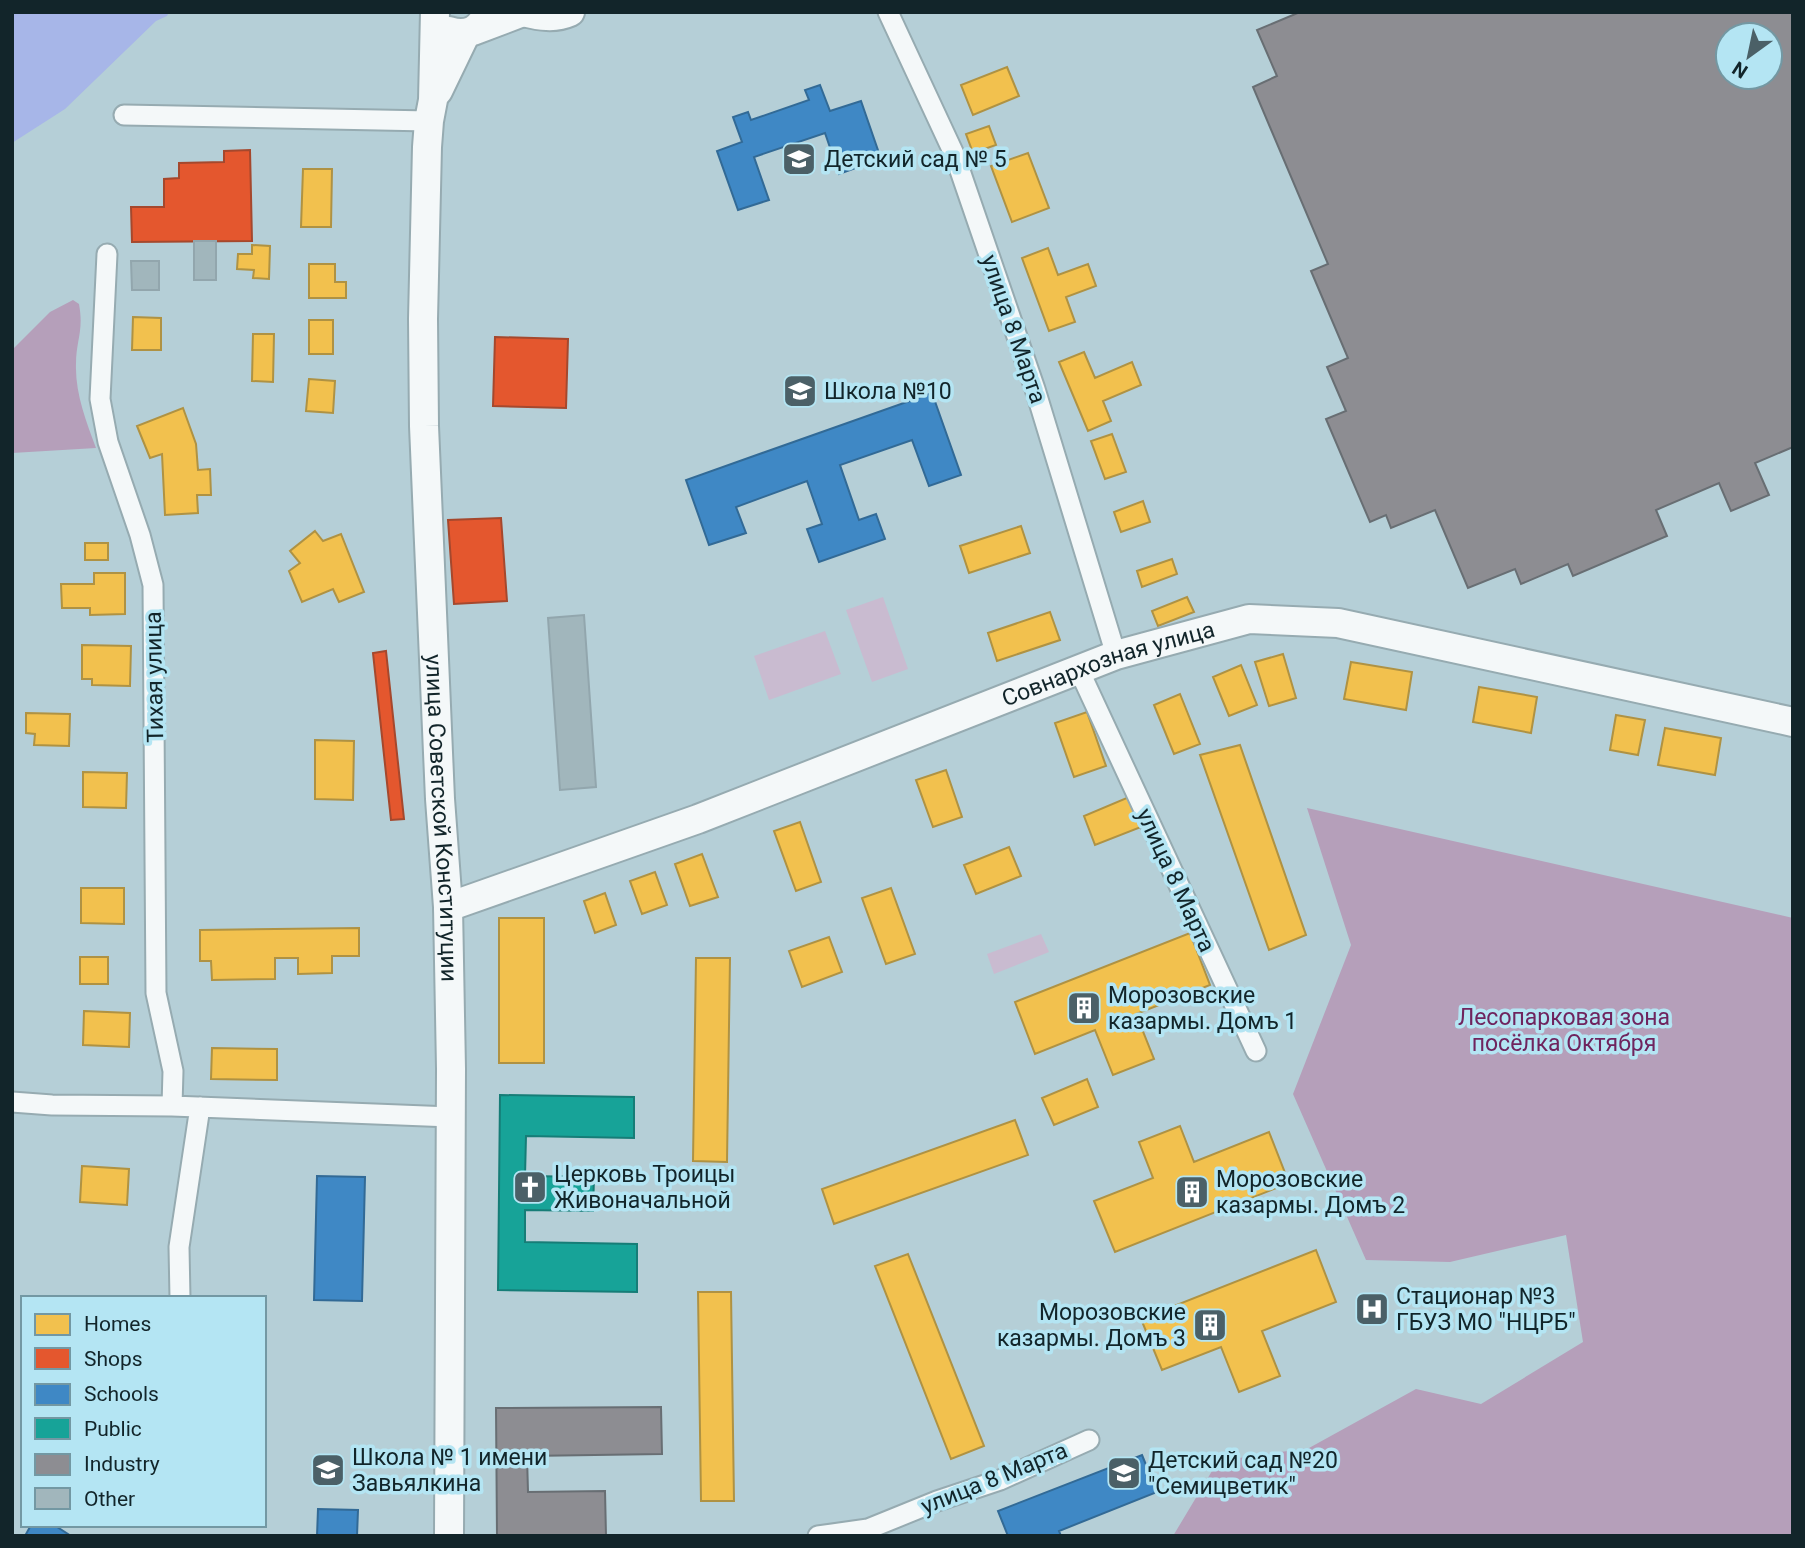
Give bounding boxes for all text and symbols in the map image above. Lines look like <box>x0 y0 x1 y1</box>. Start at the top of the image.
north arrow <box>1714 21 1784 91</box>
text: N <box>1728 57 1752 83</box>
school or university icon: Детский сад № 5 <box>780 140 818 178</box>
place label: Детский сад № 5 <box>824 146 1007 173</box>
street label: улица 8 Марта <box>975 251 1052 407</box>
school or university icon: Школа №10 <box>781 372 819 410</box>
place label: Школа №10 <box>824 378 952 405</box>
street label: Тихая улица <box>140 611 169 743</box>
street label: Совнархозная улица <box>998 616 1218 712</box>
street label: улица Советской Конституции <box>420 654 462 982</box>
street label: улица 8 Марта <box>1130 804 1221 956</box>
place label: Морозовские казармы. Домъ 1 <box>1108 982 1297 1035</box>
building icon: Морозовские казармы. Домъ 1 <box>1065 989 1103 1027</box>
park label: Лесопарковая зона посёлка Октября <box>1458 1004 1670 1057</box>
place label: Церковь Троицы Живоначальной <box>554 1161 735 1214</box>
place label: Морозовские казармы. Домъ 2 <box>1216 1166 1405 1219</box>
church icon: Церковь Троицы Живоначальной <box>511 1168 549 1206</box>
building icon: Морозовские казармы. Домъ 2 <box>1173 1173 1211 1211</box>
place label: Стационар №3 ГБУЗ МО "НЦРБ" <box>1396 1283 1576 1336</box>
hospital icon: Стационар №3 ГБУЗ МО "НЦРБ" <box>1353 1290 1391 1328</box>
legend <box>21 1296 266 1527</box>
place label: Морозовские казармы. Домъ 3 <box>997 1299 1186 1352</box>
building icon: Морозовские казармы. Домъ 3 <box>1191 1306 1229 1344</box>
text: Homes <box>84 1312 151 1336</box>
text: Shops <box>84 1347 143 1371</box>
text: Schools <box>84 1382 159 1406</box>
text: Public <box>84 1417 142 1441</box>
street label: улица 8 Марта <box>917 1437 1071 1520</box>
place label: Школа № 1 имени Завьялкина <box>352 1444 547 1497</box>
place label: Детский сад №20 "Семицветик" <box>1148 1447 1338 1500</box>
school or university icon: Школа № 1 имени Завьялкина <box>309 1451 347 1489</box>
text: Industry <box>84 1452 160 1476</box>
school or university icon: Детский сад №20 "Семицветик" <box>1105 1454 1143 1492</box>
text: Other <box>84 1487 135 1511</box>

